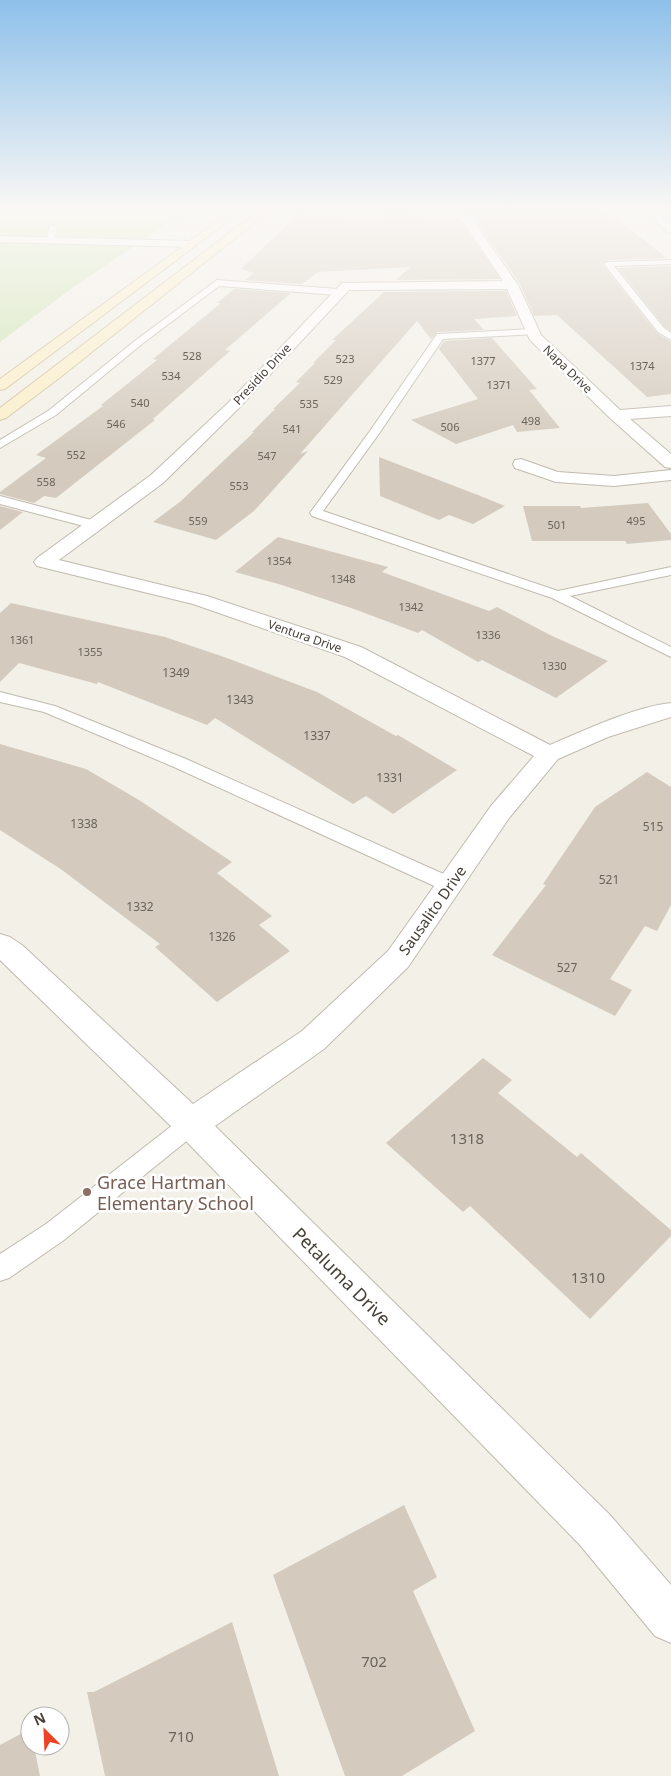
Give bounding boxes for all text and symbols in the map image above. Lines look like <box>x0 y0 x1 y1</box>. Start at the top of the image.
street label: Presidio Drive <box>229 339 295 408</box>
street label: Napa Drive <box>540 341 597 397</box>
house number: 528 <box>183 348 201 363</box>
house number: 523 <box>336 351 354 366</box>
house number: 1377 <box>470 353 496 368</box>
house number: 1374 <box>629 358 655 373</box>
house number: 534 <box>162 368 181 383</box>
house number: 529 <box>324 372 342 387</box>
house number: 1371 <box>486 377 512 392</box>
house number: 540 <box>131 395 149 410</box>
house number: 535 <box>300 396 318 411</box>
house number: 498 <box>522 413 540 428</box>
house number: 546 <box>107 416 125 431</box>
house number: 506 <box>441 419 459 434</box>
house number: 541 <box>283 421 301 436</box>
house number: 552 <box>67 447 85 462</box>
house number: 547 <box>258 448 276 463</box>
house number: 558 <box>37 474 55 489</box>
house number: 553 <box>230 478 248 493</box>
house number: 559 <box>189 513 207 528</box>
house number: 495 <box>627 513 645 528</box>
house number: 501 <box>548 517 566 532</box>
house number: 1354 <box>266 553 292 568</box>
house number: 1348 <box>330 571 356 586</box>
house number: 1342 <box>398 599 424 614</box>
street label: Ventura Drive <box>266 615 344 657</box>
house number: 1336 <box>475 627 501 642</box>
house number: 1361 <box>9 632 35 647</box>
house number: 1355 <box>77 644 103 659</box>
house number: 1330 <box>541 658 567 673</box>
house number: 1349 <box>162 664 190 681</box>
house number: 1343 <box>226 691 254 708</box>
house number: 1337 <box>303 727 331 744</box>
house number: 1331 <box>376 769 404 786</box>
house number: 1338 <box>70 815 98 832</box>
house number: 515 <box>643 818 663 835</box>
street label: Sausalito Drive <box>394 861 470 959</box>
house number: 521 <box>599 871 619 888</box>
house number: 1332 <box>126 898 154 915</box>
house number: 1326 <box>208 928 236 945</box>
house number: 527 <box>557 959 577 976</box>
house number: 1318 <box>450 1128 484 1148</box>
place label: Grace Hartman Elementary School <box>97 1170 254 1215</box>
marker: Grace Hartman Elementary School <box>81 1186 93 1198</box>
street label: Petaluma Drive <box>288 1222 396 1330</box>
house number: 1310 <box>571 1267 605 1287</box>
house number: 702 <box>361 1651 387 1671</box>
north arrow <box>20 1706 70 1756</box>
text: N <box>30 1708 49 1730</box>
house number: 710 <box>168 1726 194 1746</box>

